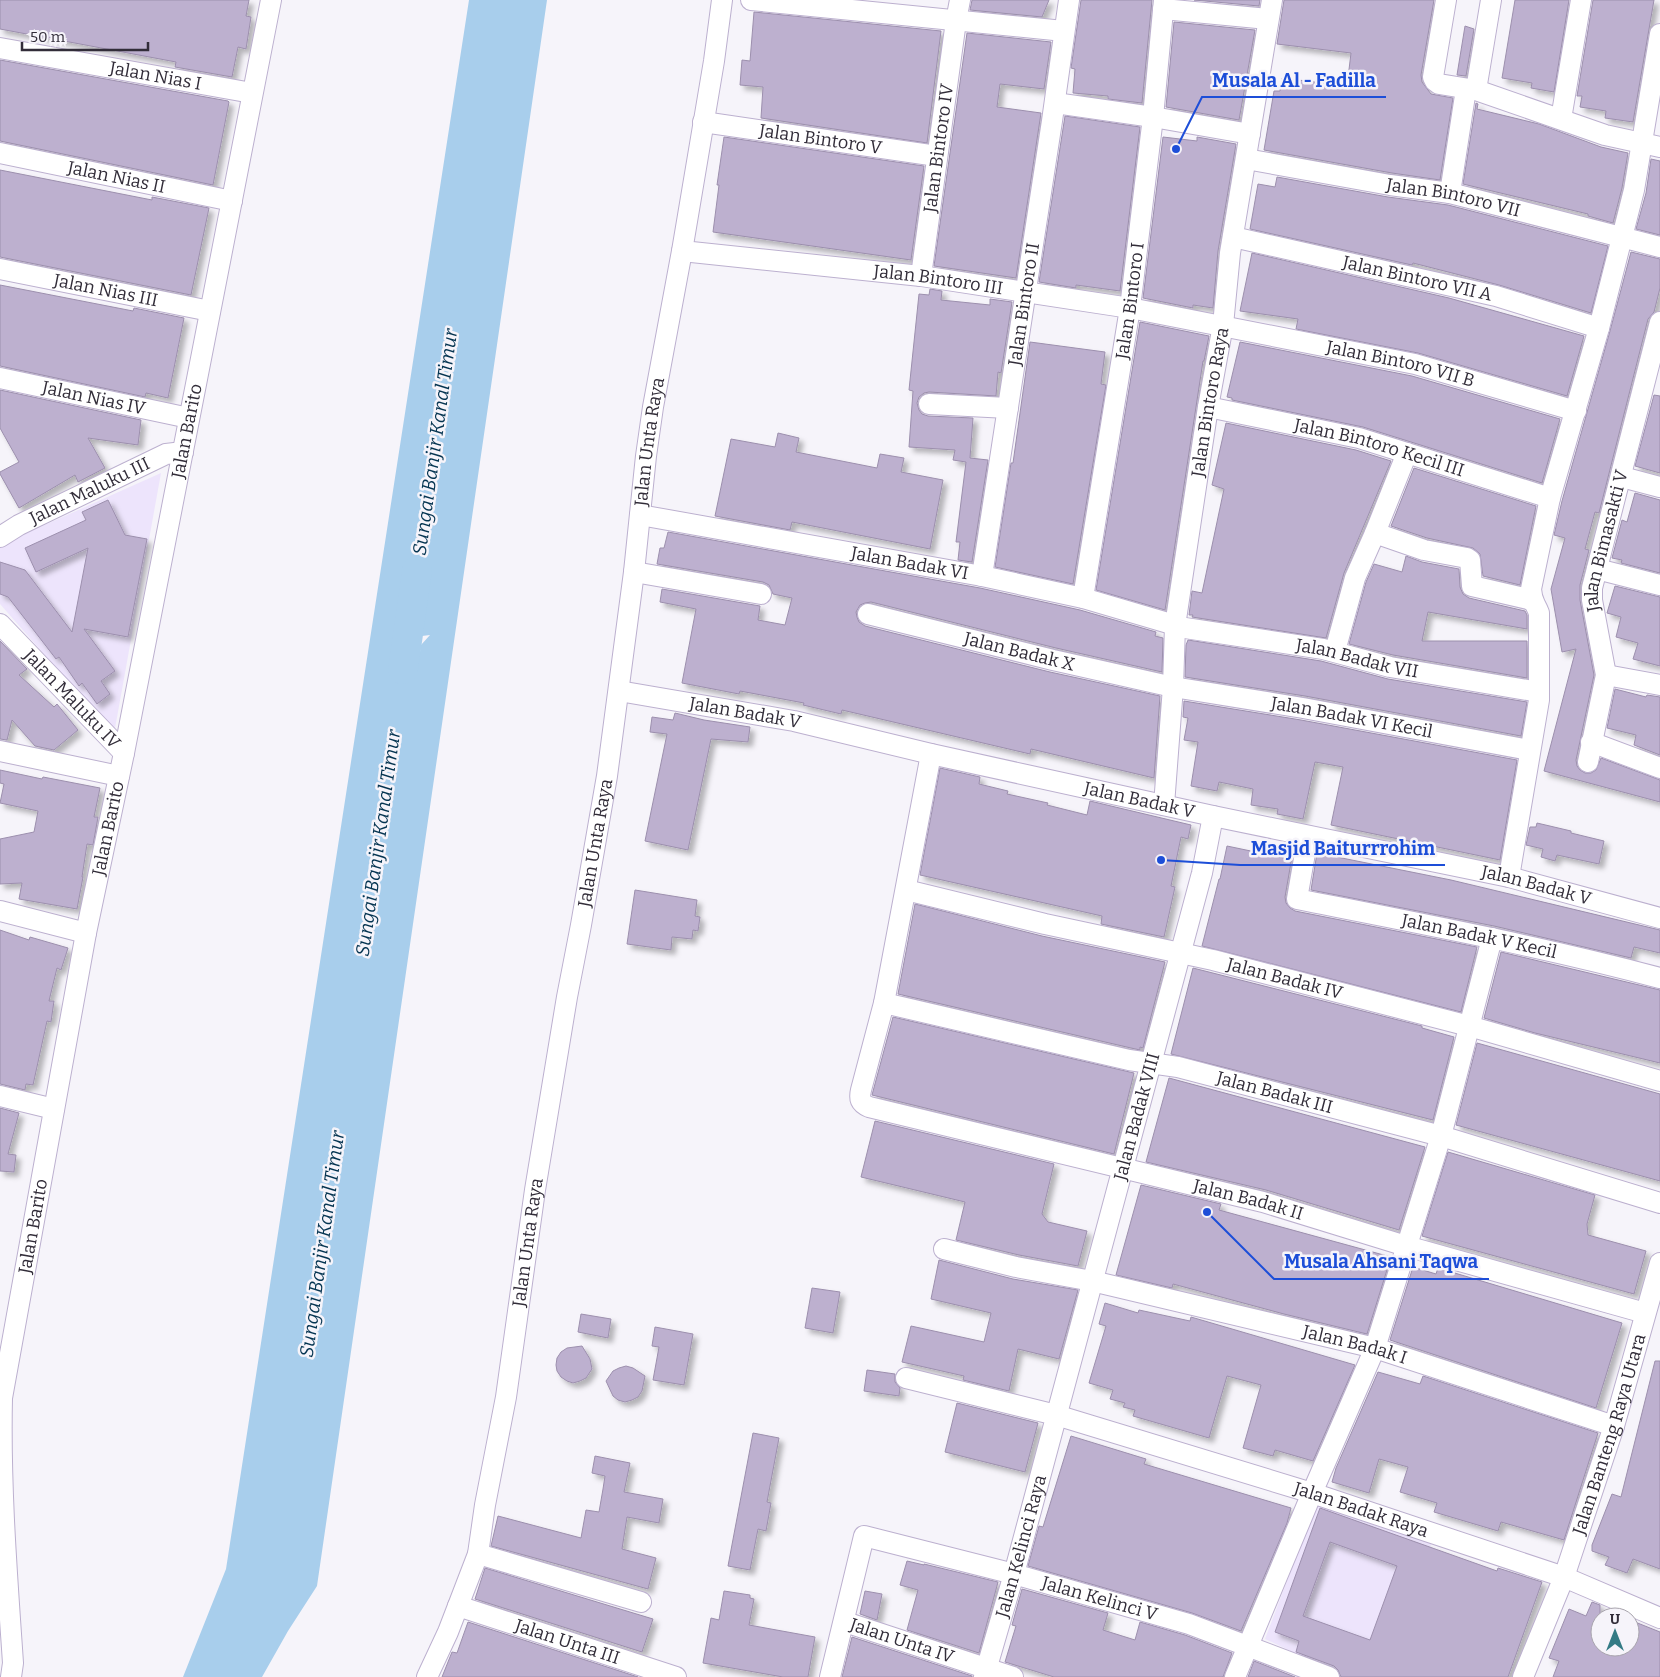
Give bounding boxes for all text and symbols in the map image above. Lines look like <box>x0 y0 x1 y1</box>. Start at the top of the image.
scale bar <box>22 20 149 52</box>
text: 50 m <box>30 28 66 46</box>
street label: Jalan Nias I <box>107 57 203 95</box>
callout: Musala Al - Fadilla <box>1202 63 1386 97</box>
text: Musala Al - Fadilla <box>1212 69 1376 92</box>
street label: Jalan Bintoro IV <box>919 82 958 215</box>
street label: Jalan Bintoro V <box>757 119 884 159</box>
street label: Jalan Nias II <box>65 156 167 198</box>
street label: Jalan Bintoro VII <box>1384 173 1523 222</box>
street label: Jalan Bintoro II <box>1003 241 1044 368</box>
street label: Jalan Bintoro I <box>1111 241 1149 362</box>
street label: Jalan Bintoro VII A <box>1340 251 1494 306</box>
street label: Jalan Bintoro III <box>872 260 1005 299</box>
street label: Jalan Nias III <box>51 269 160 311</box>
street label: Jalan Bintoro Raya <box>1186 325 1233 479</box>
water label: Sungai Banjir Kanal Timur <box>408 326 462 557</box>
street label: Jalan Bintoro VII B <box>1324 336 1477 392</box>
street label: Jalan Unta Raya <box>630 375 669 508</box>
street label: Jalan Nias IV <box>39 376 148 420</box>
street label: Jalan Barito <box>167 382 207 481</box>
street label: Jalan Bintoro Kecil III <box>1291 414 1467 481</box>
street label: Jalan Maluku III <box>25 452 153 530</box>
street label: Jalan Bimasakti V <box>1580 467 1633 615</box>
street label: Jalan Badak VI <box>848 542 970 584</box>
street label: Jalan Badak X <box>961 627 1077 676</box>
street label: Jalan Badak VII <box>1293 634 1420 683</box>
street label: Jalan Maluku IV <box>18 644 126 754</box>
street label: Jalan Badak V <box>687 692 804 733</box>
street label: Jalan Badak VI Kecil <box>1268 692 1434 743</box>
water label: Sungai Banjir Kanal Timur <box>351 727 405 958</box>
street label: Jalan Unta Raya <box>573 777 617 910</box>
street label: Jalan Badak V <box>1081 777 1198 823</box>
street label: Jalan Barito <box>87 779 129 879</box>
callout: Masjid Baiturrrohim <box>1240 831 1445 865</box>
text: Masjid Baiturrrohim <box>1251 837 1435 860</box>
street label: Jalan Badak V <box>1478 860 1594 910</box>
street label: Jalan Badak V Kecil <box>1399 909 1559 963</box>
street label: Jalan Badak IV <box>1223 953 1346 1004</box>
street label: Jalan Badak VIII <box>1109 1050 1164 1184</box>
street label: Jalan Badak III <box>1213 1066 1335 1118</box>
water label: Sungai Banjir Kanal Timur <box>295 1128 349 1359</box>
street label: Jalan Badak II <box>1190 1174 1306 1225</box>
street label: Jalan Unta Raya <box>508 1176 548 1309</box>
street label: Jalan Barito <box>13 1177 52 1276</box>
callout: Musala Ahsani Taqwa <box>1274 1245 1489 1279</box>
text: Musala Ahsani Taqwa <box>1284 1250 1478 1273</box>
street label: Jalan Badak I <box>1300 1320 1410 1369</box>
street label: Jalan Banteng Raya Utara <box>1567 1331 1651 1538</box>
street label: Jalan Kelinci Raya <box>991 1472 1051 1621</box>
street label: Jalan Badak Raya <box>1290 1477 1431 1542</box>
street label: Jalan Kelinci V <box>1038 1571 1161 1626</box>
north arrow <box>1590 1607 1640 1657</box>
text: U <box>1610 1611 1621 1628</box>
street label: Jalan Unta IV <box>846 1613 957 1668</box>
street label: Jalan Unta III <box>511 1614 623 1669</box>

